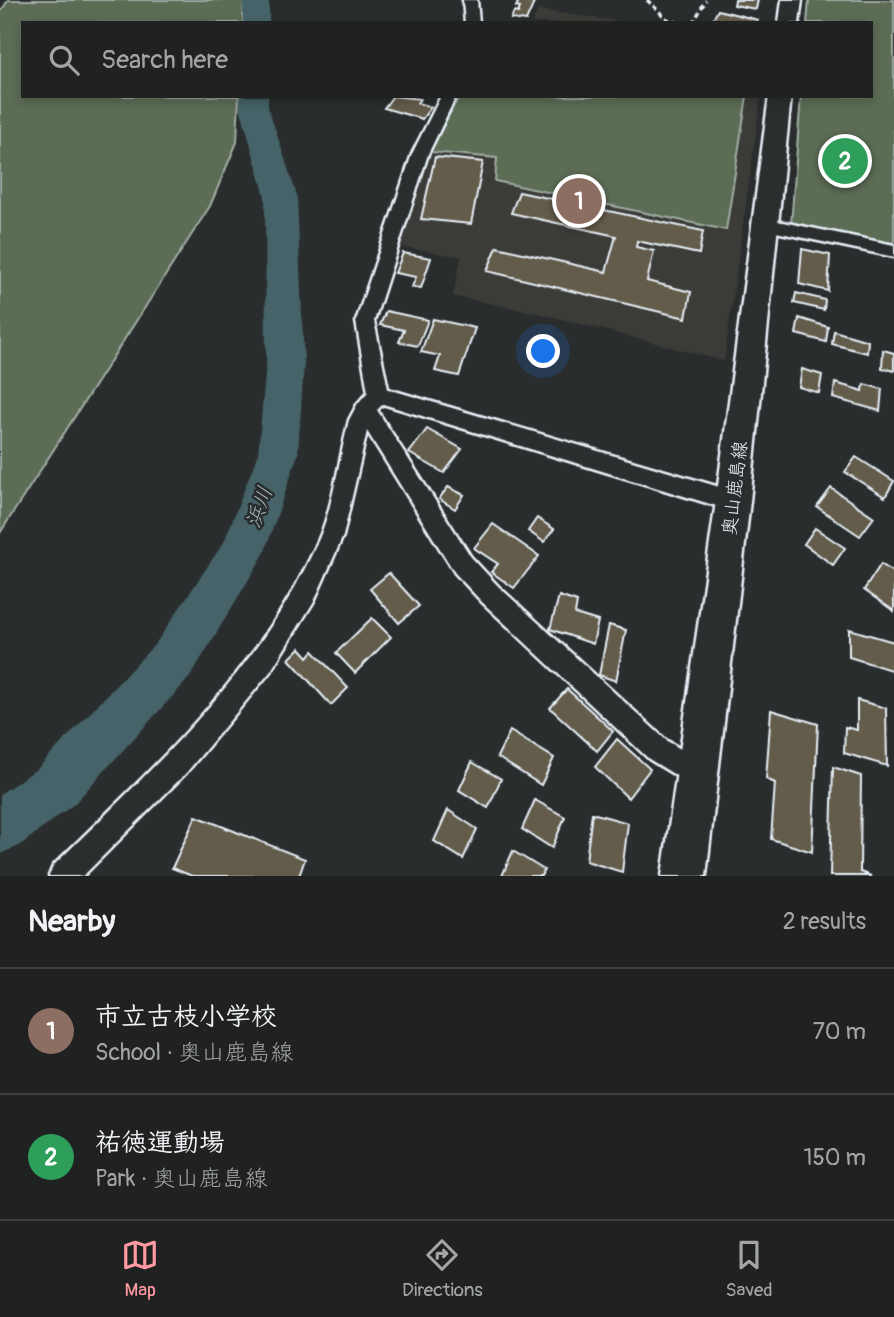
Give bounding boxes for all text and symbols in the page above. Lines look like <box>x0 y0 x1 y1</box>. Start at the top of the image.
search box <box>21 21 873 98</box>
icon: search <box>45 41 83 79</box>
text: Search here <box>101 44 228 76</box>
pin: 2 <box>822 135 868 187</box>
pin: 1 <box>556 175 602 227</box>
your location <box>526 334 560 368</box>
street label: 奥山鹿島線 <box>717 440 753 537</box>
water label: 浜川 <box>240 483 279 532</box>
text: Nearby <box>28 903 115 940</box>
text: 2 results <box>783 907 866 936</box>
text: 市立古枝小学校 <box>95 1001 277 1033</box>
text: 1 <box>47 1017 56 1046</box>
text: 70 m <box>813 1017 866 1046</box>
text: School · 奥山鹿島線 <box>95 1038 293 1067</box>
text: 祐徳運動場 <box>95 1127 225 1159</box>
text: 2 <box>45 1143 57 1172</box>
text: 150 m <box>803 1143 866 1172</box>
text: Park · 奥山鹿島線 <box>95 1164 268 1193</box>
tab: Map <box>121 1236 159 1302</box>
tab: Directions <box>402 1236 483 1302</box>
tab: Saved <box>725 1236 773 1302</box>

